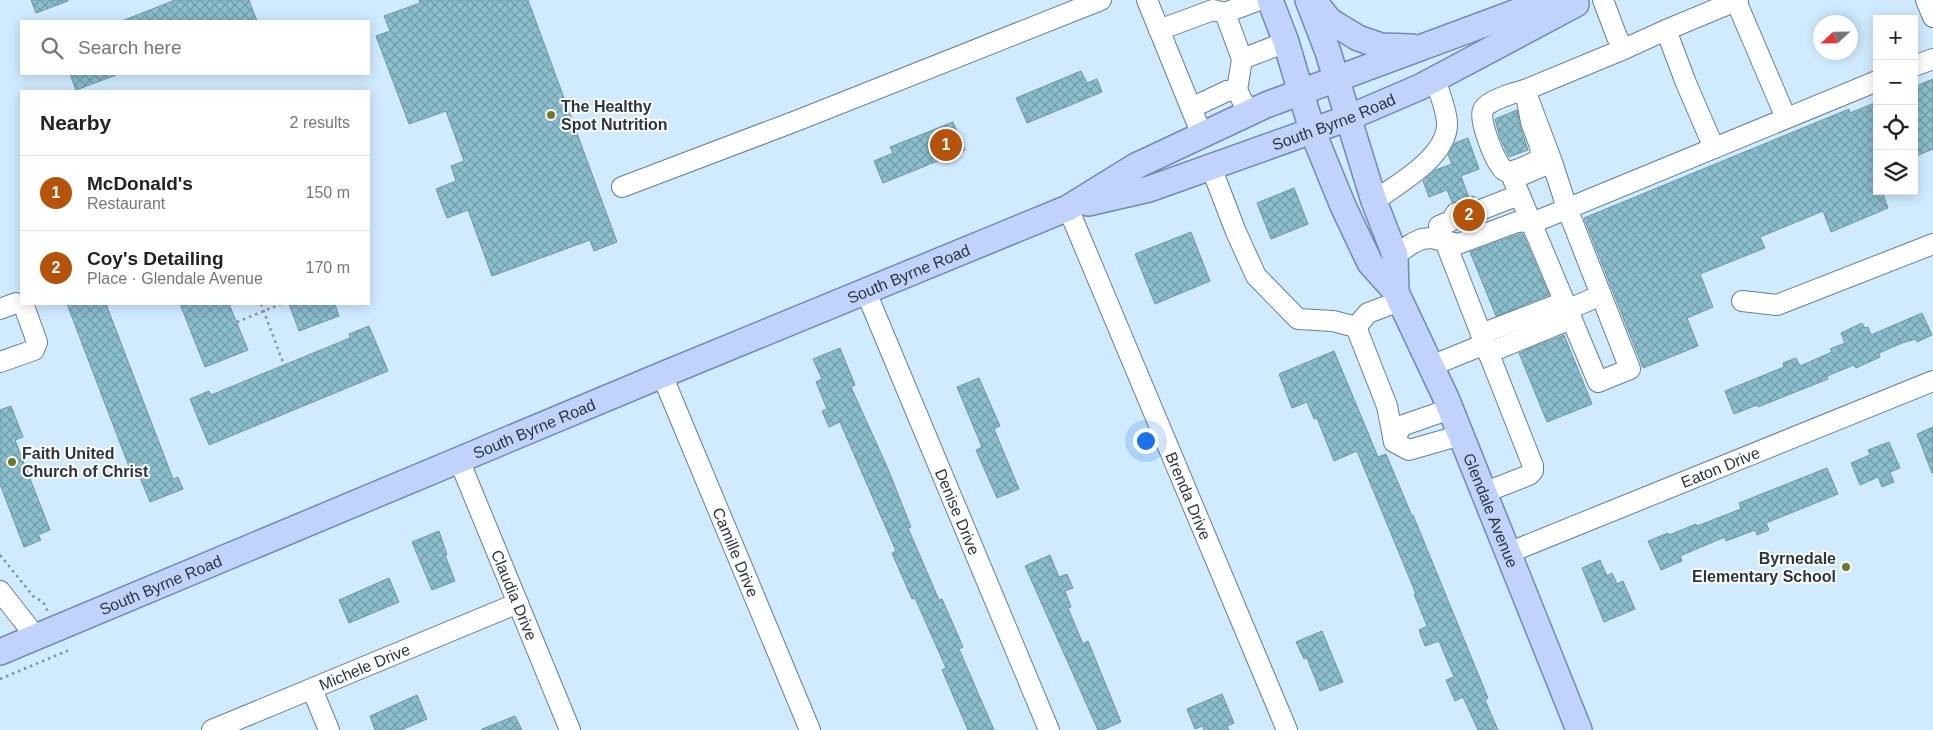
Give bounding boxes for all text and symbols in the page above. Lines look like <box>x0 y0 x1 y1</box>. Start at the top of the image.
north arrow <box>1813 15 1858 60</box>
map controls <box>1873 15 1918 195</box>
button: + <box>1873 15 1918 60</box>
search box <box>20 20 370 75</box>
icon: search <box>38 34 66 62</box>
text: Search here <box>78 37 182 58</box>
button: − <box>1873 60 1918 105</box>
street label: South Byrne Road <box>1270 91 1398 153</box>
place label: The Healthy Spot Nutrition <box>561 98 668 133</box>
button: locate <box>1873 105 1918 150</box>
marker: The Healthy Spot Nutrition <box>545 109 557 121</box>
text: Nearby <box>40 111 111 134</box>
text: 2 results <box>290 114 350 131</box>
pin: 1 <box>930 126 962 164</box>
button: layers <box>1873 150 1918 195</box>
text: McDonald's <box>87 173 193 194</box>
text: 1 <box>52 184 60 201</box>
text: 150 m <box>306 184 350 201</box>
text: Restaurant <box>87 195 165 212</box>
pin: 2 <box>1453 196 1485 234</box>
street label: South Byrne Road <box>845 241 972 307</box>
text: Coy's Detailing <box>87 248 224 269</box>
text: 2 <box>52 259 60 276</box>
text: 170 m <box>306 259 350 276</box>
text: Place · Glendale Avenue <box>87 270 263 287</box>
street label: South Byrne Road <box>471 396 598 462</box>
your location <box>1133 428 1159 454</box>
street label: Eaton Drive <box>1679 444 1763 491</box>
place label: Faith United Church of Christ <box>22 445 149 480</box>
street label: Brenda Drive <box>1162 450 1214 542</box>
street label: Glendale Avenue <box>1460 451 1521 570</box>
marker: Faith United Church of Christ <box>6 456 18 468</box>
street label: Denise Drive <box>932 466 983 557</box>
street label: Camille Drive <box>709 505 762 600</box>
street label: Claudia Drive <box>488 548 540 643</box>
place label: Byrnedale Elementary School <box>1692 550 1836 585</box>
street label: South Byrne Road <box>97 552 224 618</box>
marker: Byrnedale Elementary School <box>1840 561 1852 573</box>
street label: Michele Drive <box>317 641 413 694</box>

